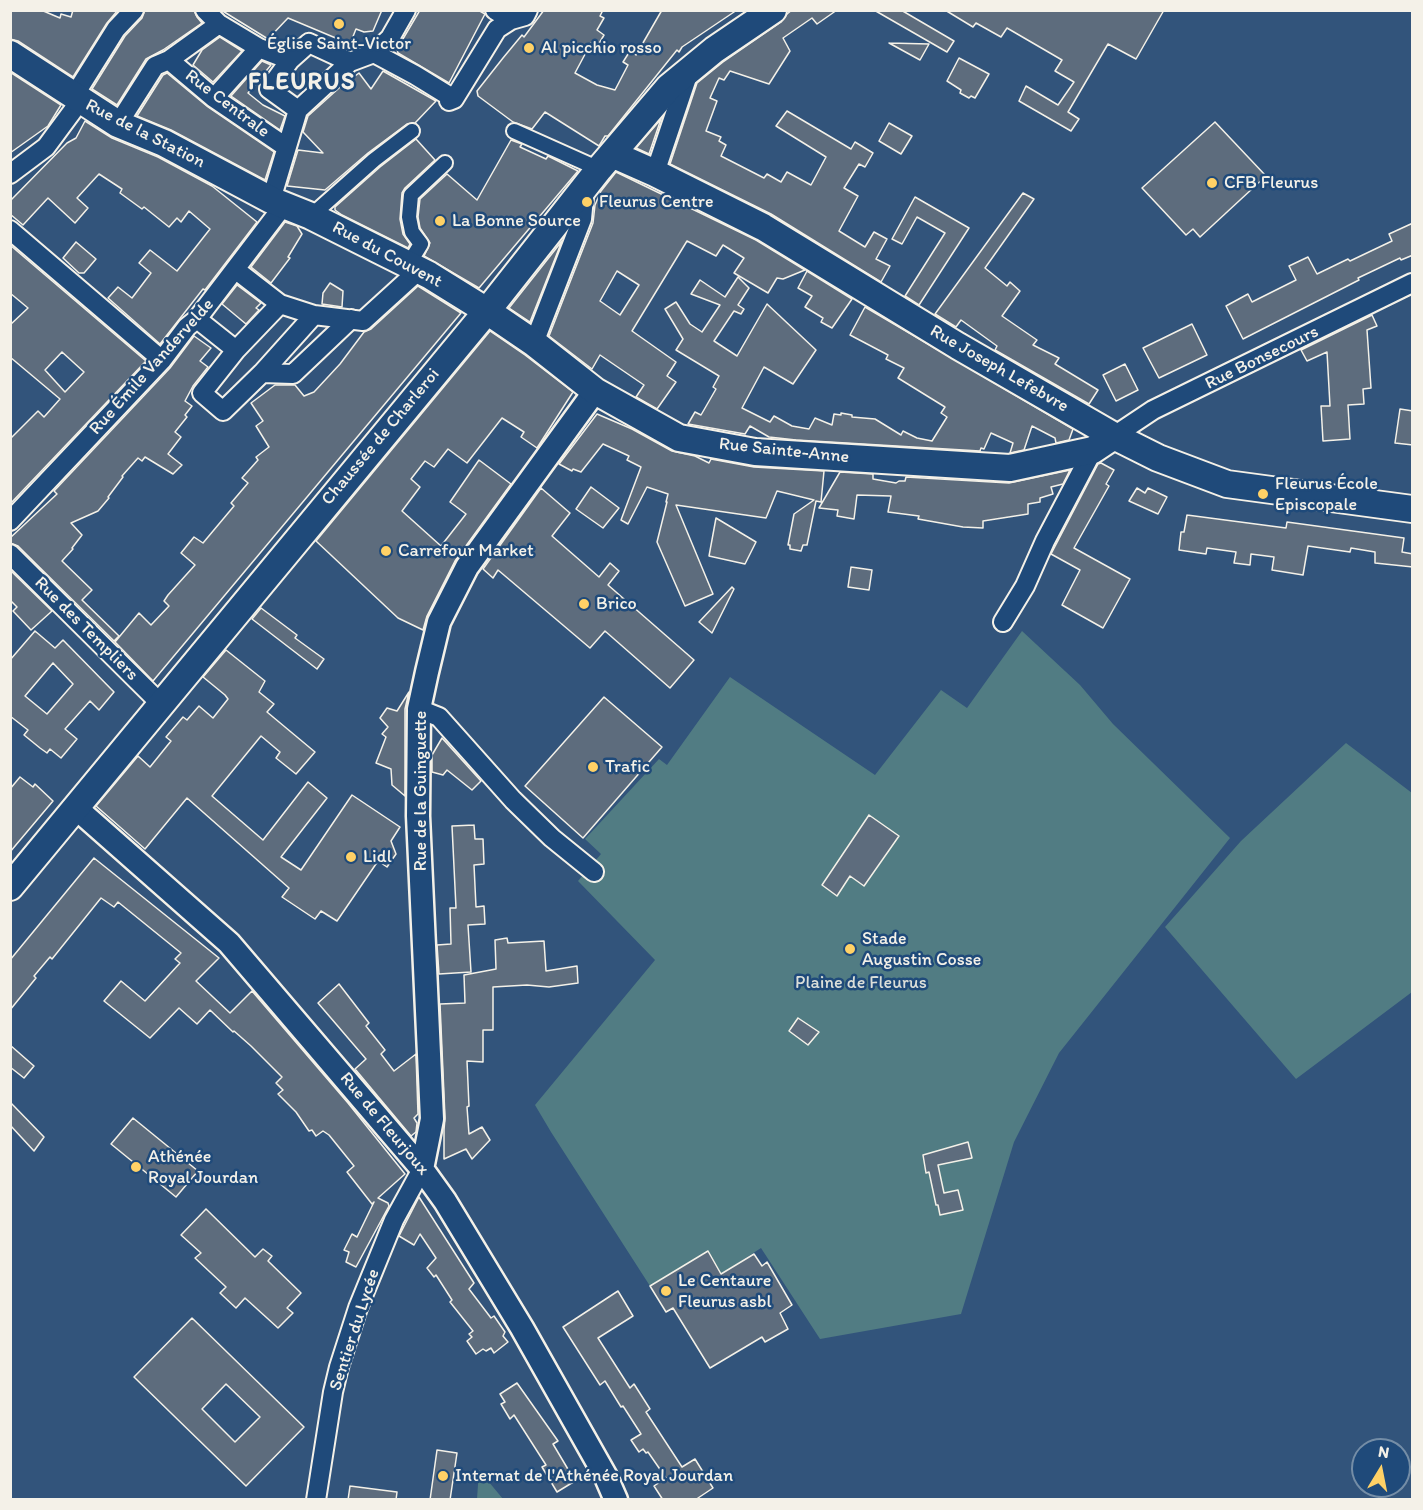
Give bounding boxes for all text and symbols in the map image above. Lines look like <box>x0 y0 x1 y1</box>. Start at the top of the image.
marker: Église Saint-Victor <box>332 17 346 31</box>
place label: Église Saint-Victor <box>267 33 411 55</box>
place label: Al picchio rosso <box>541 37 662 59</box>
marker: Al picchio rosso <box>522 41 536 55</box>
street label: Rue Centrale <box>180 65 274 143</box>
district label: FLEURUS <box>248 69 356 97</box>
street label: Rue de la Station <box>82 95 208 173</box>
place label: CFB Fleurus <box>1224 172 1318 194</box>
marker: CFB Fleurus <box>1205 176 1219 190</box>
place label: Fleurus Centre <box>599 191 713 213</box>
marker: Fleurus Centre <box>580 195 594 209</box>
place label: La Bonne Source <box>452 210 581 232</box>
marker: La Bonne Source <box>433 214 447 228</box>
street label: Rue du Couvent <box>328 217 446 293</box>
street label: Rue Émile Vandervelde <box>85 294 219 440</box>
street label: Rue Joseph Lefebvre <box>926 320 1072 418</box>
street label: Rue Bonsecours <box>1202 321 1322 395</box>
street label: Chaussée de Charleroi <box>317 364 445 510</box>
street label: Rue Sainte-Anne <box>718 433 850 469</box>
place label: Fleurus École Episcopale <box>1275 473 1378 516</box>
marker: Fleurus École Episcopale <box>1256 487 1270 501</box>
place label: Carrefour Market <box>398 540 534 562</box>
marker: Carrefour Market <box>379 544 393 558</box>
street label: Rue des Templiers <box>29 572 143 686</box>
place label: Brico <box>596 593 637 615</box>
marker: Brico <box>577 597 591 611</box>
street label: Rue de la Guinguette <box>410 711 432 871</box>
place label: Trafic <box>605 756 650 778</box>
marker: Trafic <box>586 760 600 774</box>
place label: Lidl <box>363 846 392 868</box>
marker: Lidl <box>344 850 358 864</box>
place label: Stade Augustin Cosse <box>862 928 981 970</box>
marker: Stade Augustin Cosse <box>843 942 857 956</box>
park label: Plaine de Fleurus <box>795 972 927 994</box>
street label: Rue de Fleurjoux <box>335 1068 433 1180</box>
place label: Athénée Royal Jourdan <box>148 1146 258 1188</box>
marker: Athénée Royal Jourdan <box>129 1160 143 1174</box>
street label: Sentier du Lycée <box>325 1266 385 1394</box>
place label: Le Centaure Fleurus asbl <box>678 1270 772 1312</box>
marker: Le Centaure Fleurus asbl <box>659 1284 673 1298</box>
north arrow <box>1351 1438 1411 1498</box>
text: N <box>1377 1441 1391 1462</box>
place label: Internat de l'Athénée Royal Jourdan <box>455 1465 733 1487</box>
marker: Internat de l'Athénée Royal Jourdan <box>436 1469 450 1483</box>

